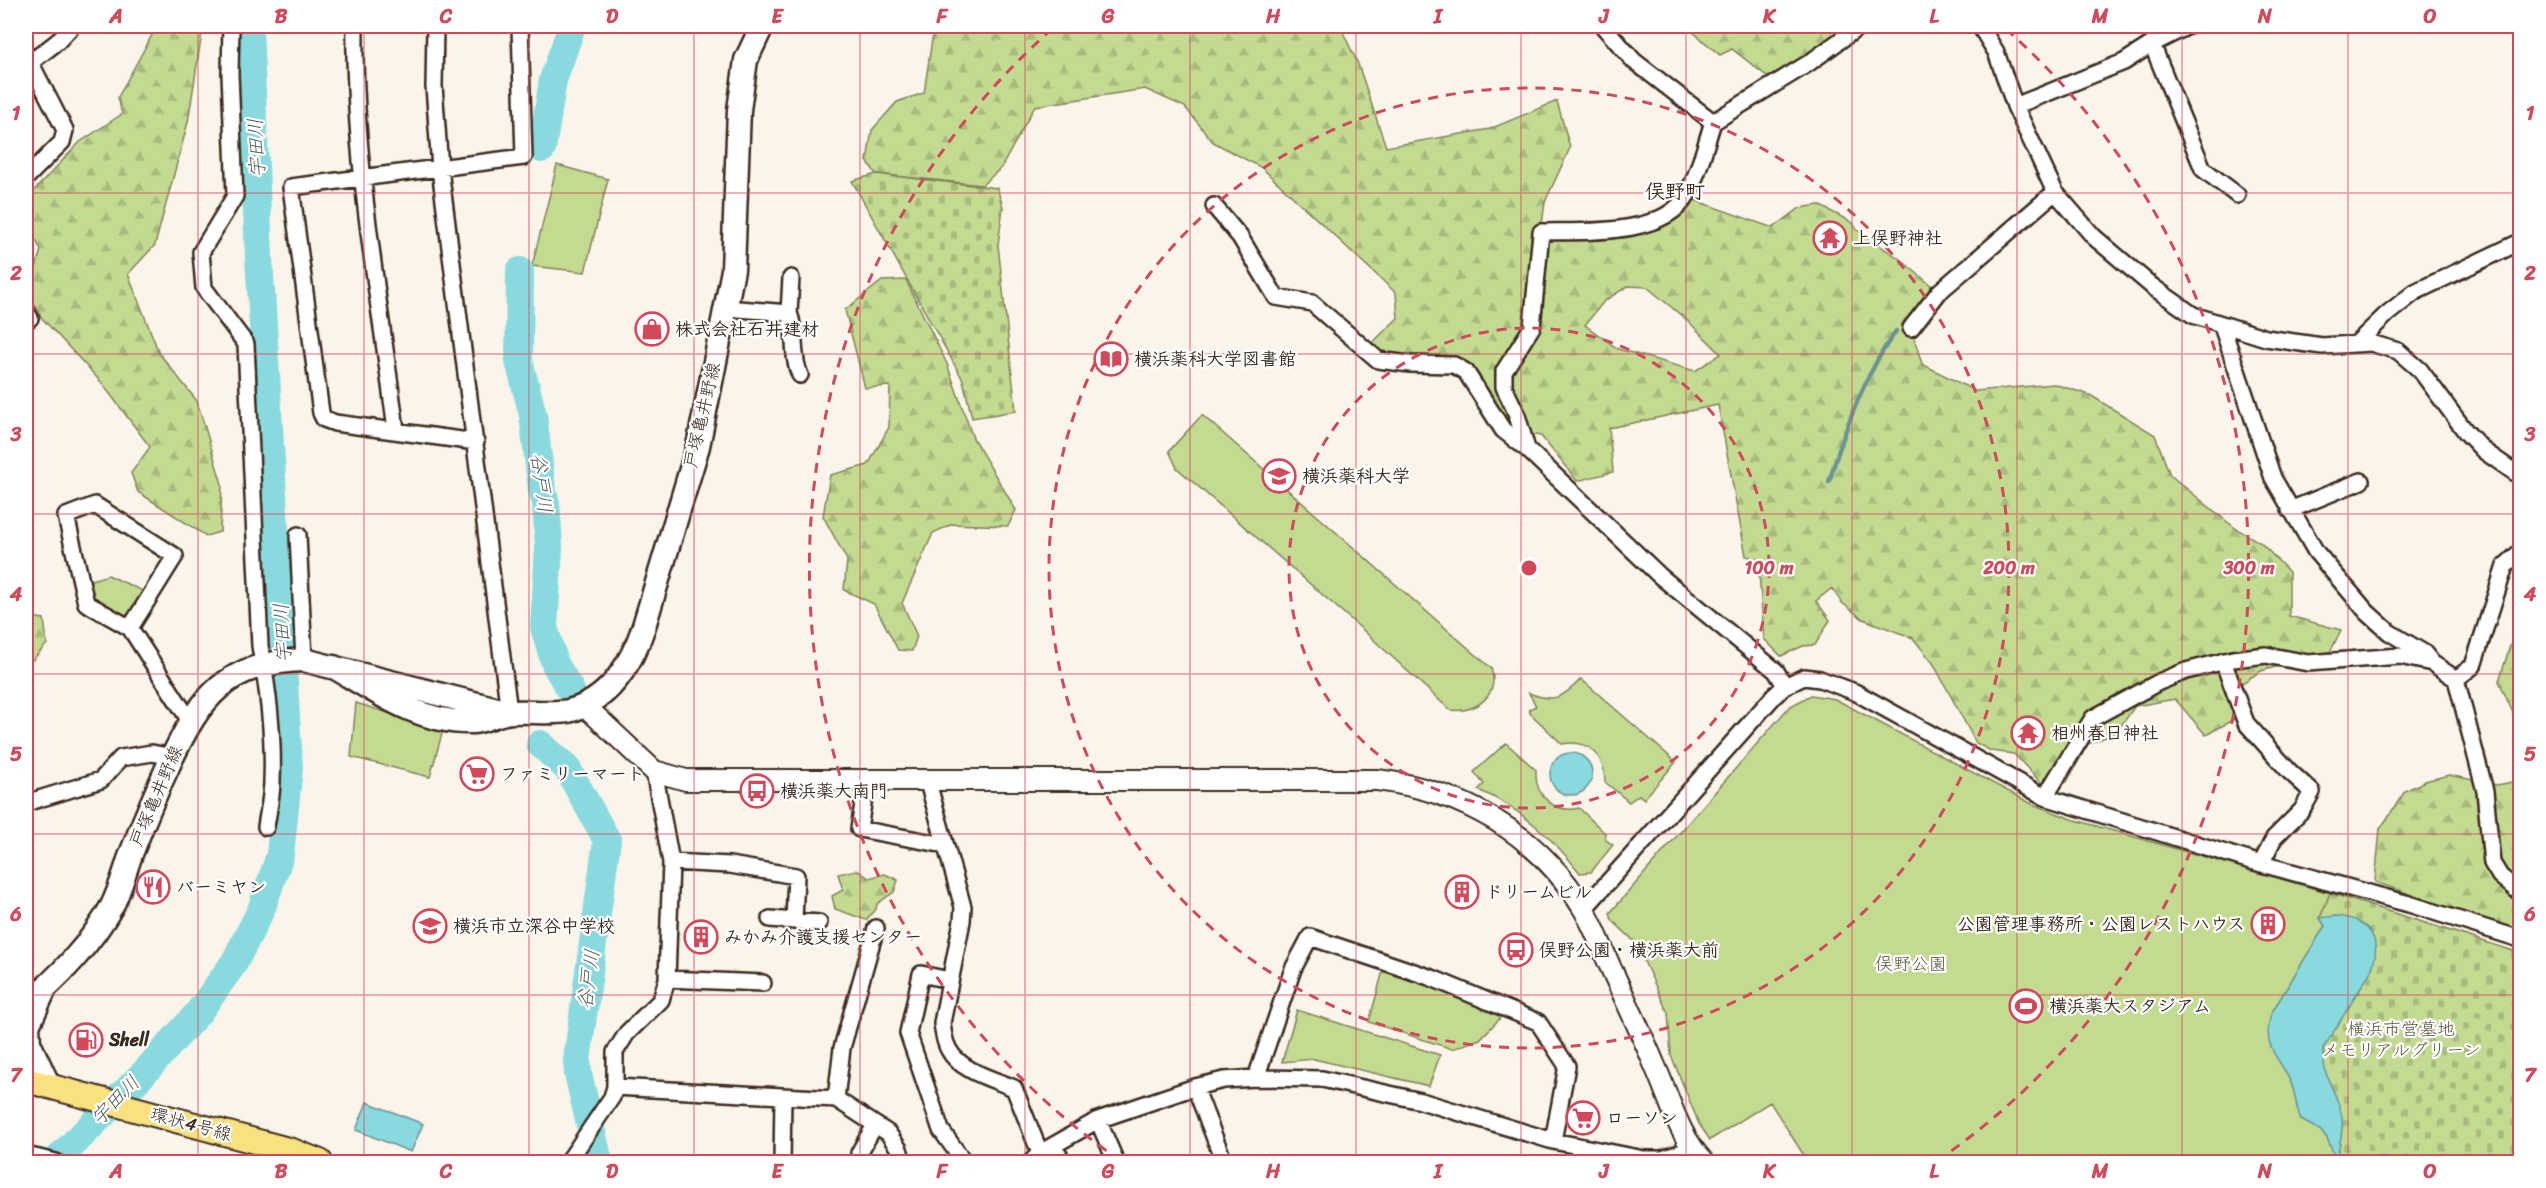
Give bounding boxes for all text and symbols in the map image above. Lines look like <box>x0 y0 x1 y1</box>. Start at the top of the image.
text: A <box>108 0 123 34</box>
text: B <box>275 0 288 34</box>
text: C <box>439 0 453 34</box>
text: D <box>606 0 619 34</box>
text: E <box>771 0 784 34</box>
text: F <box>936 0 949 34</box>
text: G <box>1101 0 1115 34</box>
text: H <box>1265 0 1281 34</box>
text: I <box>1433 0 1444 34</box>
text: J <box>1598 0 1610 34</box>
text: K <box>1762 0 1777 34</box>
text: L <box>1929 0 1939 34</box>
text: M <box>2091 0 2109 34</box>
text: N <box>2257 0 2273 34</box>
text: O <box>2424 0 2437 34</box>
text: 1 <box>12 96 21 131</box>
text: 1 <box>2526 96 2535 131</box>
water label: 宇田川 <box>237 117 276 179</box>
district label: 俣野町 <box>1645 174 1705 209</box>
temple icon: 上俣野神社 <box>1812 220 1848 256</box>
place label: 上俣野神社 <box>1853 222 1943 254</box>
text: 2 <box>9 256 22 291</box>
text: 2 <box>2523 256 2536 291</box>
shop icon: 株式会社石井建材 <box>634 311 670 347</box>
place label: 株式会社石井建材 <box>675 313 819 345</box>
library icon: 横浜薬科大学図書館 <box>1093 341 1129 377</box>
place label: 横浜薬科大学図書館 <box>1134 343 1296 375</box>
street label: 戸塚亀井野線 <box>674 359 730 471</box>
text: 3 <box>10 417 22 452</box>
text: 3 <box>2524 417 2536 452</box>
water label: 谷戸川 <box>520 451 563 515</box>
school or university icon: 横浜薬科大学 <box>1261 458 1297 494</box>
place label: 横浜薬科大学 <box>1302 460 1410 492</box>
text: 100 m <box>1745 552 1794 584</box>
text: 200 m <box>1982 552 2035 584</box>
text: 300 m <box>2222 552 2275 584</box>
centre of rings <box>1519 558 1539 578</box>
text: 4 <box>9 577 23 612</box>
text: 4 <box>2523 577 2537 612</box>
water label: 宇田川 <box>263 602 302 664</box>
temple icon: 相州春日神社 <box>2010 715 2046 751</box>
place label: 相州春日神社 <box>2051 717 2159 749</box>
text: 5 <box>10 737 22 772</box>
text: 5 <box>2524 737 2536 772</box>
street label: 戸塚亀井野線 <box>120 740 192 852</box>
supermarket icon: ファミリーマート <box>459 756 495 792</box>
place label: ファミリーマート <box>500 758 645 790</box>
bus stop icon: 横浜薬大南門 <box>739 773 775 809</box>
place label: 横浜薬大南門 <box>780 775 888 807</box>
restaurant icon: バーミヤン <box>135 869 171 905</box>
place label: バーミヤン <box>176 871 266 903</box>
building icon: ドリームビル <box>1444 874 1480 910</box>
place label: ドリームビル <box>1485 876 1592 908</box>
text: 6 <box>9 897 22 932</box>
text: 6 <box>2523 897 2536 932</box>
building icon: 公園管理事務所・公園レストハウス <box>2250 906 2286 942</box>
school or university icon: 横浜市立深谷中学校 <box>412 908 448 944</box>
place label: 公園管理事務所・公園レストハウス <box>1957 908 2245 940</box>
place label: 横浜市立深谷中学校 <box>453 910 615 942</box>
building icon: みかみ介護支援センター <box>683 919 719 955</box>
place label: みかみ介護支援センター <box>724 921 922 953</box>
bus stop icon: 俣野公園・横浜薬大前 <box>1498 932 1534 968</box>
place label: 俣野公園・横浜薬大前 <box>1539 934 1719 966</box>
water label: 谷戸川 <box>567 947 610 1011</box>
park label: 俣野公園 <box>1875 948 1947 980</box>
sports icon: 横浜薬大スタジアム <box>2008 988 2044 1024</box>
place label: 横浜薬大スタジアム <box>2049 990 2211 1022</box>
park label: 横浜市営墓地 メモリアルグリーン <box>2321 1013 2481 1066</box>
fuel station icon: Shell <box>68 1022 104 1058</box>
place label: Shell <box>108 1024 150 1056</box>
text: 7 <box>10 1058 23 1093</box>
text: 7 <box>2524 1058 2537 1093</box>
water label: 宇田川 <box>82 1067 149 1134</box>
street label: 環状4号線 <box>147 1098 235 1150</box>
supermarket icon: ローソン <box>1565 1100 1601 1136</box>
place label: ローソン <box>1606 1102 1678 1134</box>
text: A <box>108 1154 123 1188</box>
text: B <box>275 1154 288 1188</box>
text: C <box>439 1154 453 1188</box>
text: D <box>606 1154 619 1188</box>
text: E <box>771 1154 784 1188</box>
text: F <box>936 1154 949 1188</box>
text: G <box>1101 1154 1115 1188</box>
text: H <box>1265 1154 1281 1188</box>
text: I <box>1433 1154 1444 1188</box>
text: J <box>1598 1154 1610 1188</box>
text: K <box>1762 1154 1777 1188</box>
text: L <box>1929 1154 1939 1188</box>
text: M <box>2091 1154 2109 1188</box>
text: N <box>2257 1154 2273 1188</box>
text: O <box>2424 1154 2437 1188</box>

